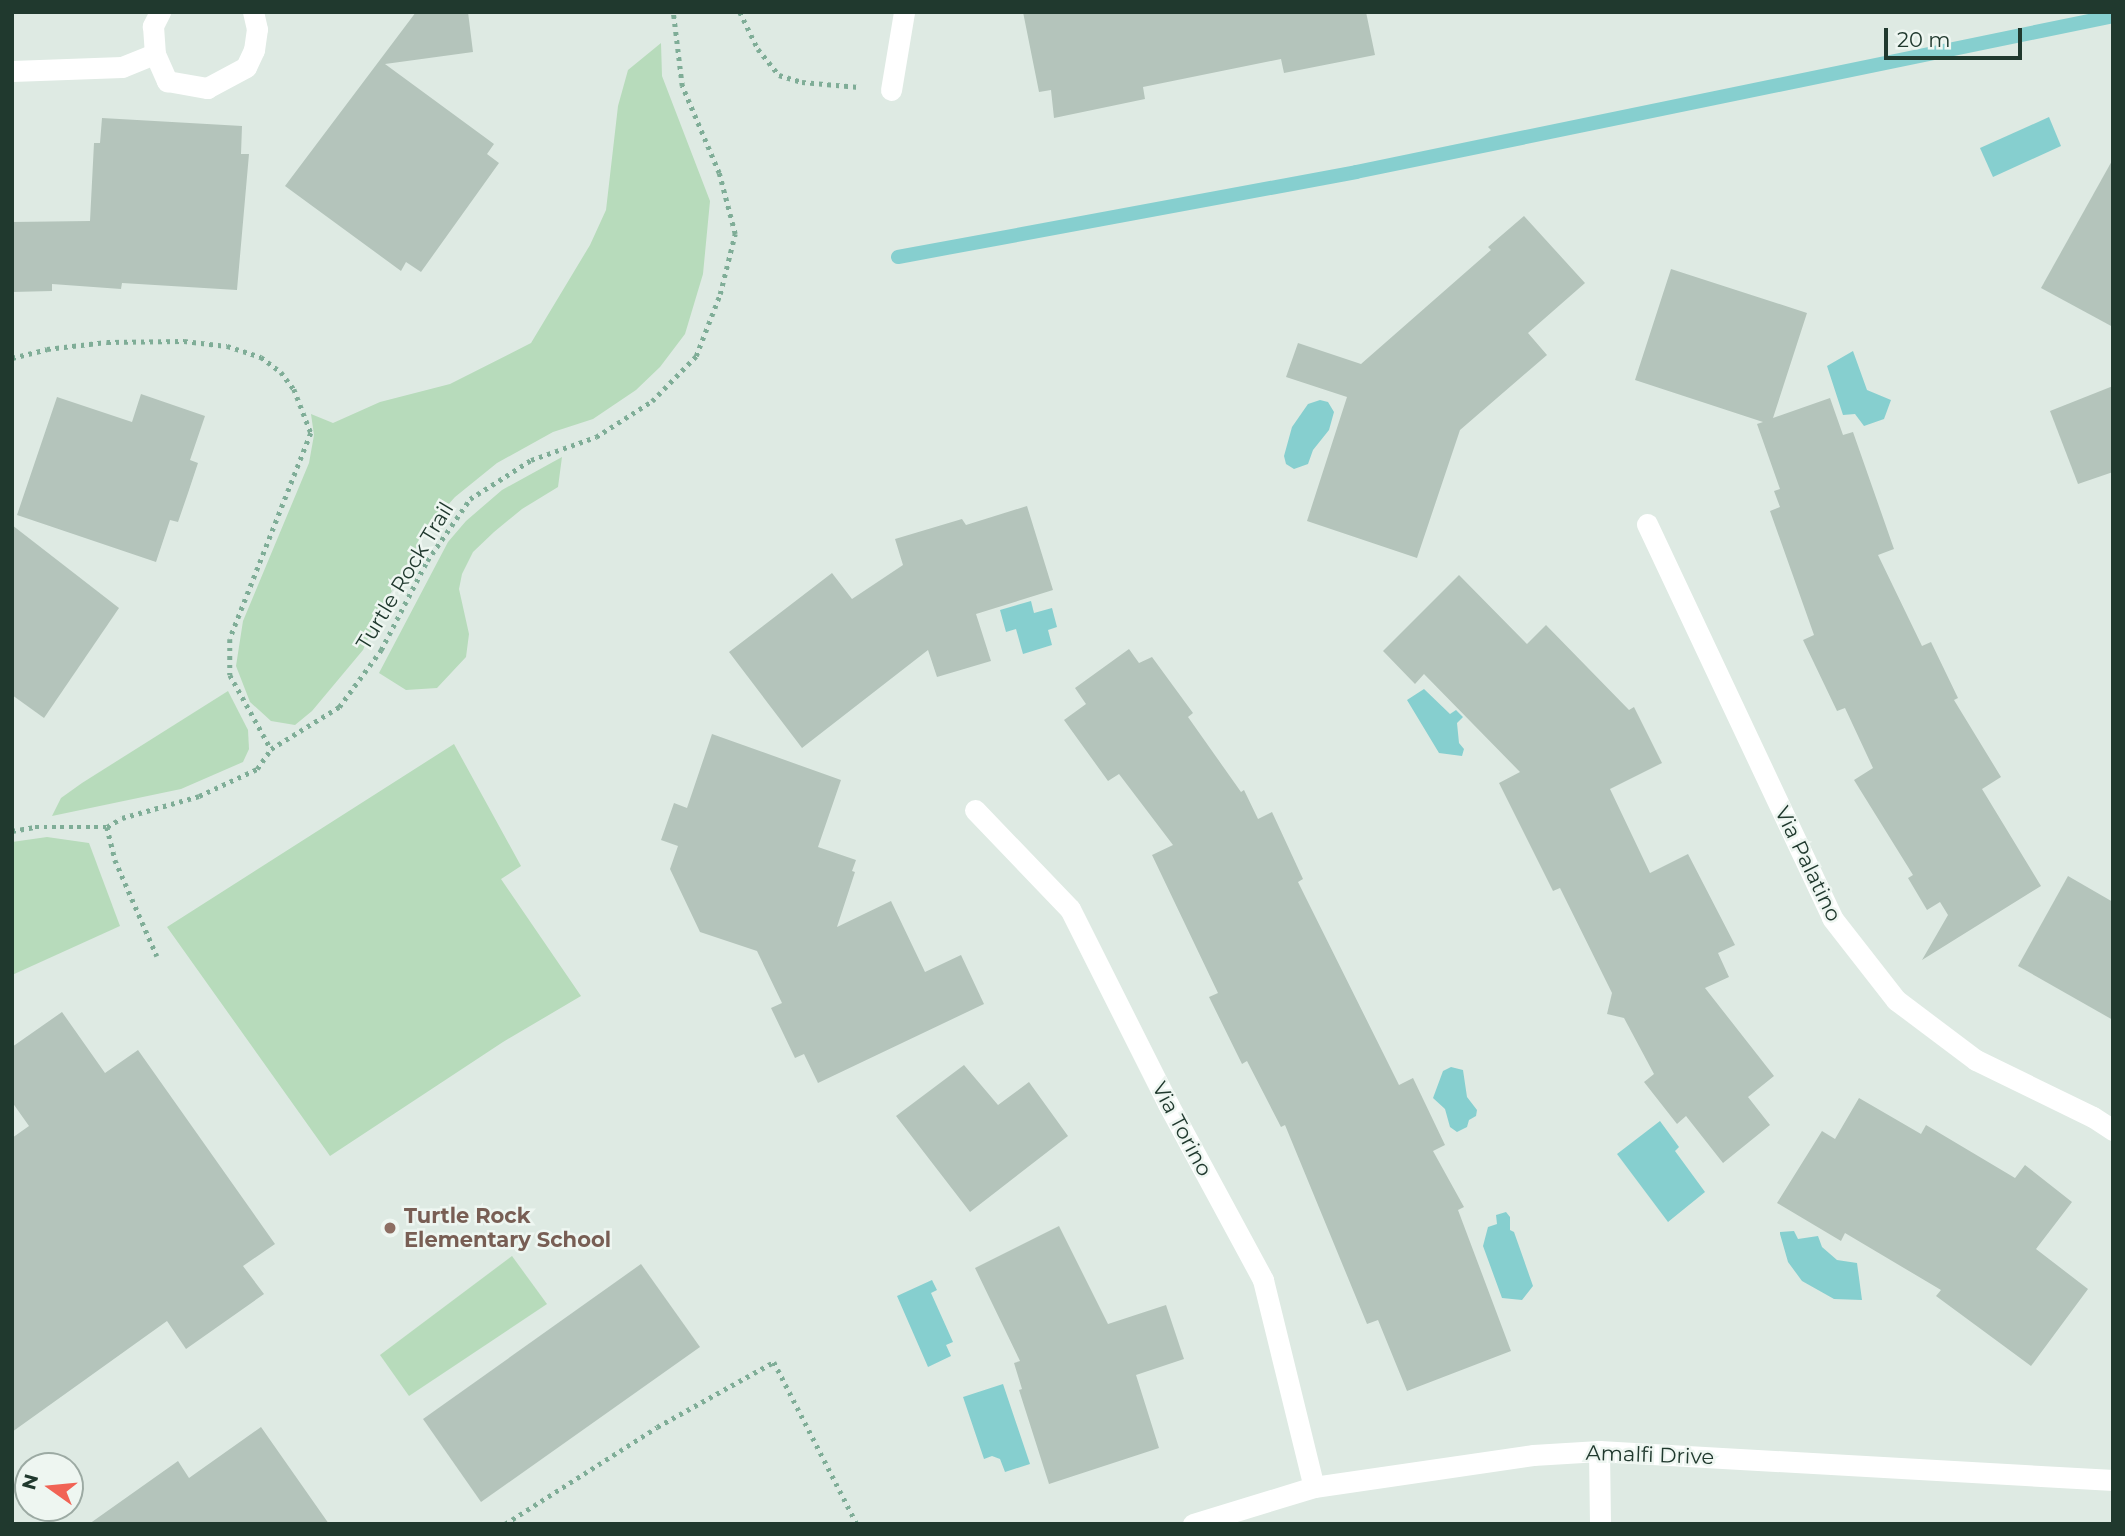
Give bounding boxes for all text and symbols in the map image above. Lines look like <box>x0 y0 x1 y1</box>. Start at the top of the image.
scale bar <box>1887 14 2025 58</box>
text: 20 m <box>1897 27 1951 52</box>
street label: Turtle Rock Trail <box>351 497 459 655</box>
street label: Via Palatino <box>1769 803 1847 925</box>
street label: Via Torino <box>1147 1078 1217 1180</box>
place label: Turtle Rock Elementary School <box>404 1203 611 1253</box>
marker: Turtle Rock Elementary School <box>382 1220 398 1236</box>
street label: Amalfi Drive <box>1585 1440 1715 1470</box>
north arrow <box>14 1452 84 1522</box>
text: N <box>17 1472 43 1492</box>

